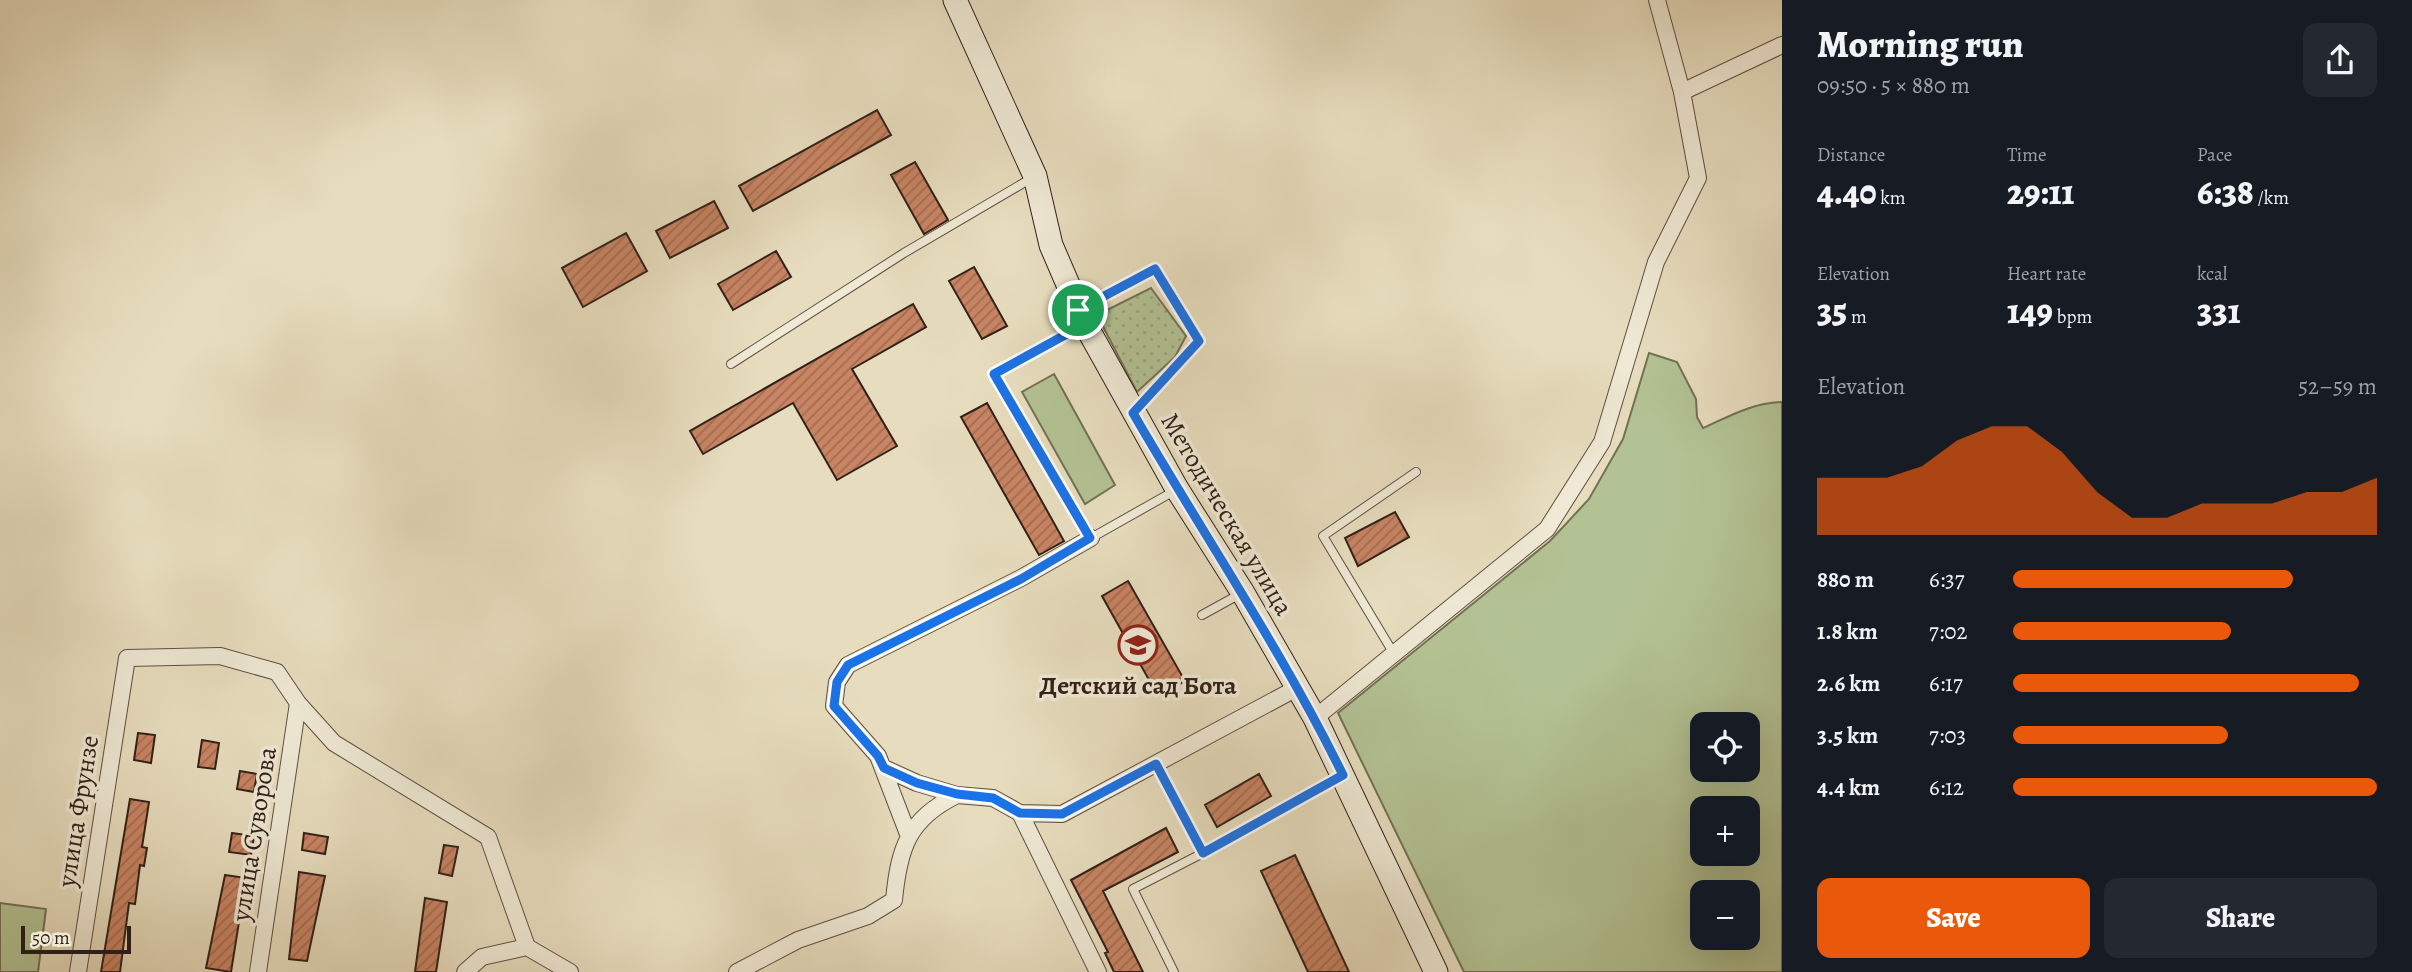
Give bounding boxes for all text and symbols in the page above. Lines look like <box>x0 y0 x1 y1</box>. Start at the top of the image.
text: Morning run <box>1817 18 2024 70</box>
button: share <box>2303 23 2377 97</box>
text: 09:50 · 5 × 880 m <box>1817 70 1970 101</box>
text: Distance <box>1817 142 1885 168</box>
text: Time <box>2007 142 2046 168</box>
text: Pace <box>2197 142 2232 168</box>
text: 4.40 <box>1817 168 1877 216</box>
text: 29:11 <box>2007 168 2074 216</box>
text: 6:38 <box>2197 168 2254 216</box>
text: km <box>1877 185 1906 211</box>
text: /km <box>2254 185 2289 211</box>
text: Elevation <box>1817 261 1890 287</box>
text: Heart rate <box>2007 261 2086 287</box>
text: kcal <box>2197 261 2227 287</box>
pin <box>1048 280 1108 340</box>
text: 35 <box>1817 287 1847 335</box>
text: 149 <box>2007 287 2053 335</box>
text: 331 <box>2197 287 2240 335</box>
icon: arrive <box>1059 291 1097 329</box>
text: m <box>1847 304 1867 330</box>
text: bpm <box>2053 304 2092 330</box>
text: Elevation <box>1817 371 1905 402</box>
text: 52–59 m <box>2298 371 2377 402</box>
street label: Методическая улица <box>1153 406 1301 622</box>
text: 880 m <box>1817 564 1874 595</box>
text: 6:37 <box>1929 564 1964 595</box>
text: 1.8 km <box>1817 616 1878 647</box>
text: 7:02 <box>1929 616 1967 647</box>
school or university icon: Детский сад Бота <box>1117 624 1159 666</box>
place label: Детский сад Бота <box>1039 668 1237 703</box>
text: 2.6 km <box>1817 668 1880 699</box>
text: 6:17 <box>1929 668 1963 699</box>
map controls <box>1690 712 1760 950</box>
button: locate <box>1690 712 1760 782</box>
text: 3.5 km <box>1817 720 1878 751</box>
text: 7:03 <box>1929 720 1966 751</box>
street label: улица Фрунзе <box>49 733 107 890</box>
street label: улица Суворова <box>223 744 285 925</box>
text: 4.4 km <box>1817 772 1880 803</box>
text: 6:12 <box>1929 772 1964 803</box>
button: + <box>1690 796 1760 866</box>
button: Save <box>1817 878 2090 958</box>
button: Share <box>2104 878 2377 958</box>
button: − <box>1690 880 1760 950</box>
scale bar <box>21 923 131 955</box>
text: 50 m <box>32 925 70 951</box>

